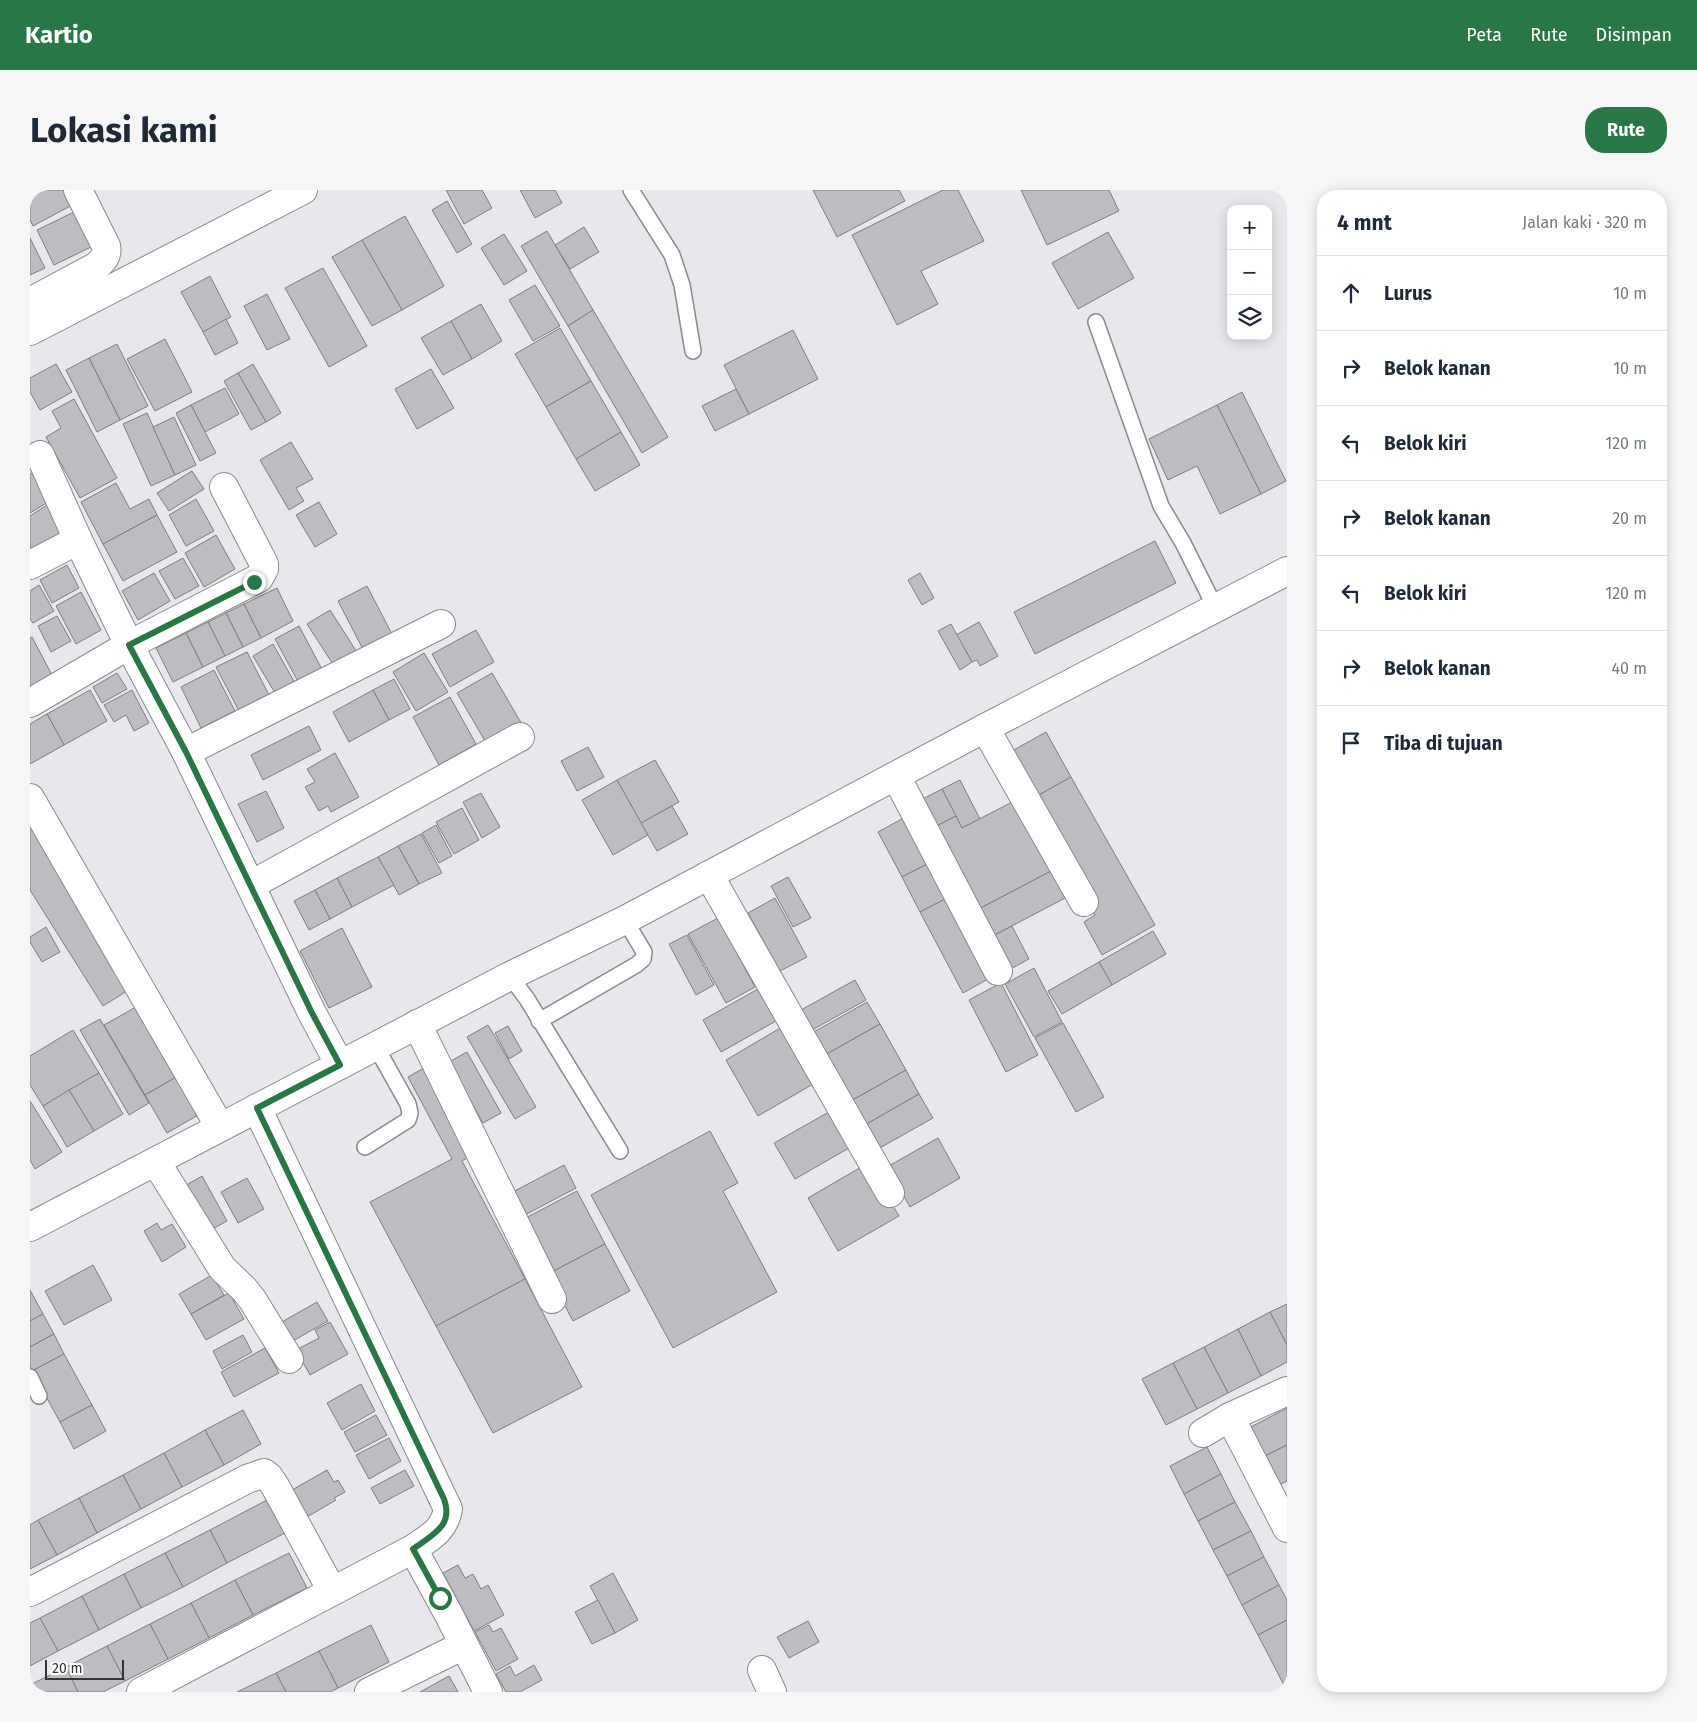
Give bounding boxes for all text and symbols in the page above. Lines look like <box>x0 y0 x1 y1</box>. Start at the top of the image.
text: Kartio <box>25 21 93 49</box>
text: Peta <box>1466 24 1502 46</box>
text: Rute <box>1530 24 1568 46</box>
text: Disimpan <box>1596 24 1672 46</box>
button: Rute <box>1585 107 1667 153</box>
text: Lokasi kami <box>30 109 218 151</box>
map controls <box>1227 205 1272 340</box>
button: + <box>1227 205 1272 250</box>
text: 4 mnt <box>1337 210 1392 236</box>
text: Jalan kaki · 320 m <box>1522 213 1647 232</box>
button: − <box>1227 250 1272 295</box>
icon: ahead <box>1337 279 1365 307</box>
text: Lurus <box>1384 282 1432 305</box>
text: 10 m <box>1613 284 1647 303</box>
button: layers <box>1227 295 1272 340</box>
icon: right <box>1337 354 1365 382</box>
text: Belok kanan <box>1384 357 1491 380</box>
text: 10 m <box>1613 359 1647 378</box>
icon: left <box>1337 429 1365 457</box>
text: Belok kiri <box>1384 432 1467 455</box>
text: 120 m <box>1605 434 1647 453</box>
icon: right <box>1337 504 1365 532</box>
text: Belok kanan <box>1384 507 1491 530</box>
text: 20 m <box>1612 509 1647 528</box>
route end <box>243 571 266 594</box>
icon: left <box>1337 579 1365 607</box>
text: Belok kiri <box>1384 582 1467 605</box>
text: 120 m <box>1605 584 1647 603</box>
icon: right <box>1337 654 1365 682</box>
text: Belok kanan <box>1384 657 1491 680</box>
text: 40 m <box>1612 659 1647 678</box>
icon: arrive <box>1337 729 1365 757</box>
text: Tiba di tujuan <box>1384 732 1503 755</box>
route start <box>429 1587 452 1610</box>
scale bar <box>45 1657 124 1680</box>
text: 20 m <box>52 1660 82 1677</box>

